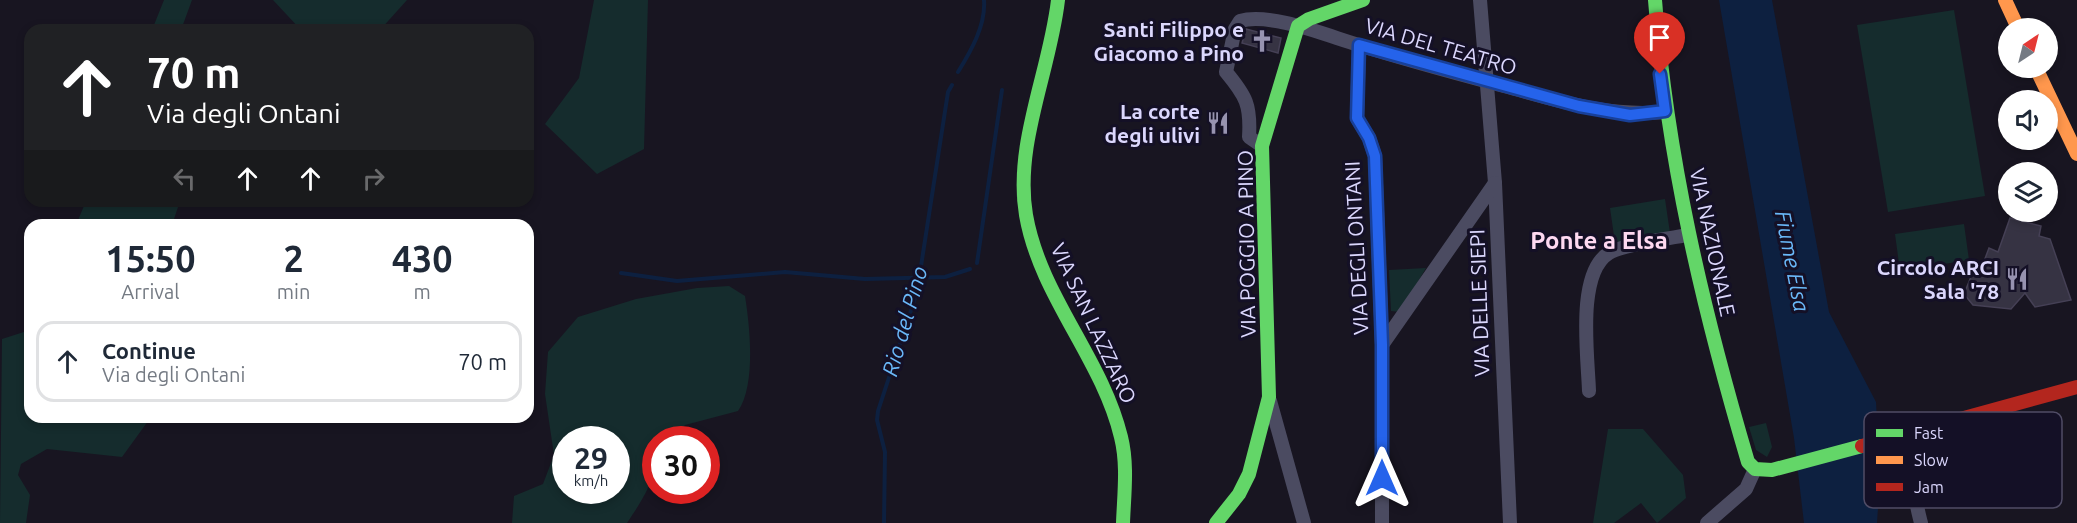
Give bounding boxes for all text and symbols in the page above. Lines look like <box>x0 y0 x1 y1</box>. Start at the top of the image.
pin <box>1634 12 1685 74</box>
street label: VIA DEL TEATRO <box>1362 13 1520 79</box>
place label: Santi Filippo e Giacomo a Pino <box>1094 17 1244 65</box>
north arrow <box>1998 18 2058 78</box>
map controls <box>1998 18 2058 222</box>
icon: arrive <box>1643 21 1676 54</box>
church icon: Santi Filippo e Giacomo a Pino <box>1249 28 1275 54</box>
icon: ahead <box>48 48 126 126</box>
text: 70 m <box>147 49 241 96</box>
button: sound <box>1998 90 2058 150</box>
text: Via degli Ontani <box>147 98 340 128</box>
place label: La corte degli ulivi <box>1104 99 1200 147</box>
restaurant icon: La corte degli ulivi <box>1205 110 1231 136</box>
street label: VIA POGGIO A PINO <box>1232 150 1260 338</box>
street label: VIA DEGLI ONTANI <box>1339 160 1373 336</box>
icon: left <box>168 162 201 195</box>
icon: ahead <box>231 162 264 195</box>
icon: ahead <box>294 162 327 195</box>
icon: right <box>357 162 390 195</box>
button: layers <box>1998 162 2058 222</box>
street label: VIA NAZIONALE <box>1686 166 1740 318</box>
water label: Fiume Elsa <box>1771 208 1815 314</box>
district label: Ponte a Elsa <box>1530 227 1668 254</box>
street label: VIA DELLE SIEPI <box>1464 229 1494 377</box>
text: 15:50 <box>105 238 195 279</box>
text: 2 <box>283 238 304 279</box>
text: 430 <box>392 238 453 279</box>
street label: VIA SAN LAZZARO <box>1046 239 1142 407</box>
place label: Circolo ARCI Sala '78 <box>1877 255 1999 303</box>
water label: Rio del Pino <box>876 263 932 379</box>
restaurant icon: Circolo ARCI Sala '78 <box>2004 266 2030 292</box>
text: Arrival <box>121 280 180 303</box>
text: min <box>277 280 310 303</box>
text: m <box>414 280 431 303</box>
text: Continue <box>102 338 196 363</box>
icon: ahead <box>51 345 84 378</box>
text: 70 m <box>458 349 507 374</box>
text: Via degli Ontani <box>102 363 245 386</box>
legend <box>1864 412 2062 508</box>
text: Fast <box>1914 424 1944 442</box>
speed limit sign: 30 <box>642 426 720 504</box>
text: 29 <box>574 441 608 475</box>
position arrow <box>1350 446 1414 510</box>
text: Slow <box>1914 451 1949 469</box>
text: km/h <box>574 472 608 489</box>
text: Jam <box>1914 478 1944 496</box>

